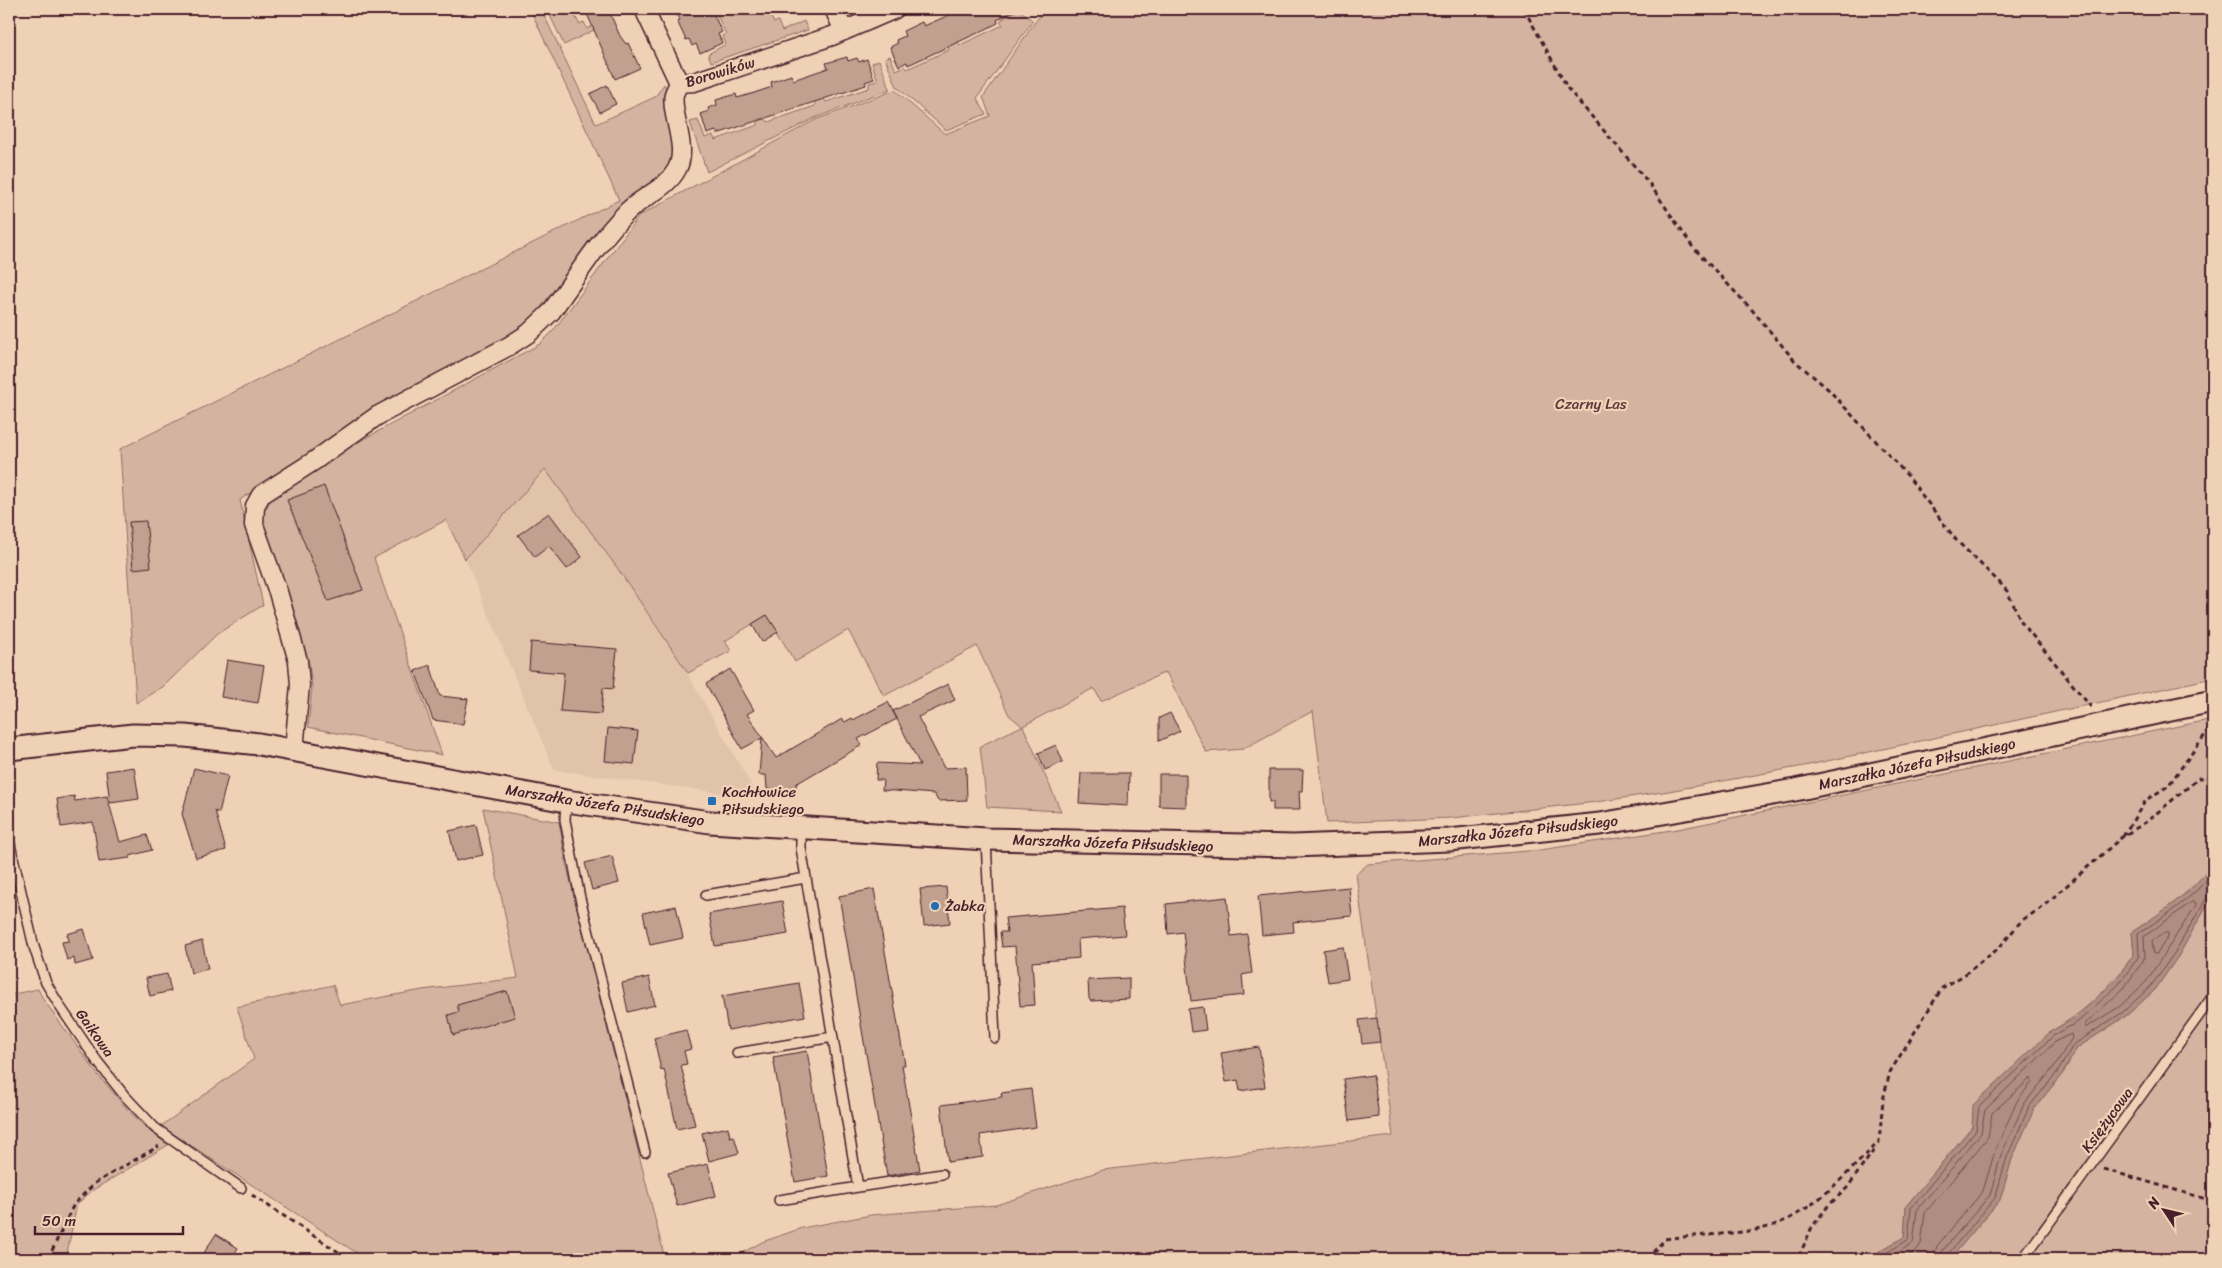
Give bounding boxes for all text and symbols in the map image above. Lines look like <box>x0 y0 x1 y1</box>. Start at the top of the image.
street label: Borowików <box>682 49 759 95</box>
park label: Czarny Las <box>1555 391 1627 417</box>
street label: Marszałka Józefa Piłsudskiego <box>1816 730 2018 798</box>
street label: Marszałka Józefa Piłsudskiego <box>504 776 707 834</box>
place label: Kochłowice Piłsudskiego <box>722 779 805 822</box>
marker: Kochłowice Piłsudskiego <box>706 795 718 807</box>
street label: Marszałka Józefa Piłsudskiego <box>1417 808 1620 854</box>
street label: Marszałka Józefa Piłsudskiego <box>1012 827 1214 860</box>
place label: Żabka <box>945 893 985 919</box>
marker: Żabka <box>929 900 941 912</box>
street label: Gaikowa <box>69 1003 121 1063</box>
street label: Księżycowa <box>2074 1081 2140 1158</box>
north arrow <box>2140 1186 2190 1236</box>
text: N <box>2140 1191 2167 1215</box>
scale bar <box>35 1203 182 1235</box>
text: 50 m <box>42 1208 77 1234</box>

